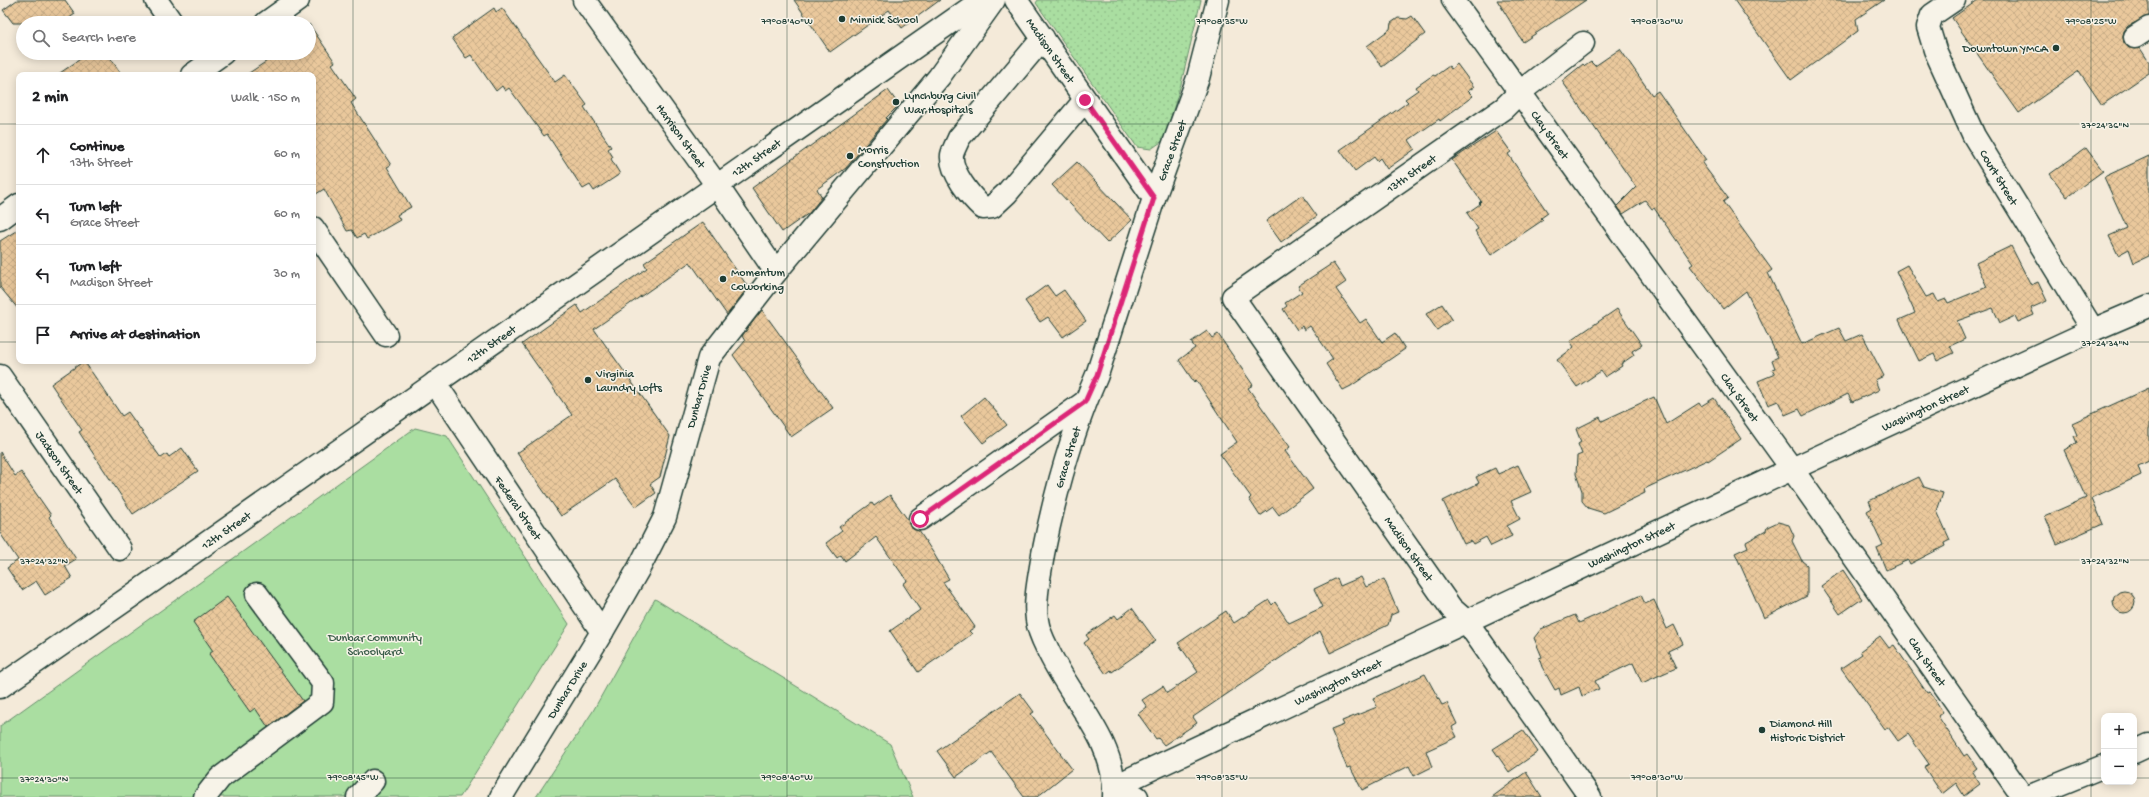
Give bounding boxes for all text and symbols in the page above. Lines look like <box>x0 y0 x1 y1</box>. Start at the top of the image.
marker: Minnick School <box>837 14 847 24</box>
place label: Minnick School <box>850 14 919 28</box>
search box <box>16 16 316 60</box>
text: 79°08'40"W <box>760 16 813 28</box>
street label: Madison Street <box>1022 16 1077 87</box>
text: 79°08'35"W <box>1195 16 1248 28</box>
text: 79°08'30"W <box>1630 16 1683 28</box>
text: 79°08'25"W <box>2064 16 2117 28</box>
icon: search <box>30 27 52 49</box>
text: Search here <box>62 29 136 47</box>
place label: Downtown YMCA <box>1962 43 2049 57</box>
marker: Downtown YMCA <box>2051 43 2061 53</box>
text: 2 min <box>32 88 68 108</box>
place label: Lynchburg Civil War Hospitals <box>904 90 976 118</box>
text: Walk · 150 m <box>231 91 300 106</box>
route end <box>1076 91 1094 109</box>
marker: Lynchburg Civil War Hospitals <box>891 97 901 107</box>
street label: Harrison Street <box>652 102 708 173</box>
street label: Clay Street <box>1526 109 1572 164</box>
street label: Grace Street <box>1156 118 1191 184</box>
text: 37°24'36"N <box>2080 120 2129 132</box>
street label: 12th Street <box>729 136 785 182</box>
text: Continue <box>70 138 124 156</box>
icon: ahead <box>32 144 54 166</box>
place label: Morris Construction <box>858 144 919 172</box>
text: 60 m <box>274 147 300 162</box>
street label: Court Street <box>1975 148 2020 209</box>
marker: Morris Construction <box>845 151 855 161</box>
street label: 13th Street <box>1384 152 1441 197</box>
text: 13th Street <box>70 156 132 171</box>
text: Turn left <box>70 198 121 216</box>
icon: left <box>32 204 54 226</box>
text: 60 m <box>274 207 300 222</box>
text: Grace Street <box>70 216 139 231</box>
text: Turn left <box>70 258 121 276</box>
icon: left <box>32 264 54 286</box>
text: 30 m <box>274 267 300 282</box>
place label: Momentum Coworking <box>731 267 785 295</box>
marker: Momentum Coworking <box>718 274 728 284</box>
text: Madison Street <box>70 276 152 291</box>
street label: 12th Street <box>464 323 520 368</box>
icon: arrive <box>32 324 54 346</box>
text: Arrive at destination <box>70 326 200 344</box>
text: 37°24'34"N <box>2080 338 2129 350</box>
street label: Dunbar Drive <box>685 363 716 431</box>
place label: Virginia Laundry Lofts <box>595 368 663 396</box>
street label: Clay Street <box>1716 371 1761 426</box>
marker: Virginia Laundry Lofts <box>583 375 593 385</box>
street label: Washington Street <box>1880 383 1973 436</box>
street label: Grace Street <box>1053 424 1086 490</box>
street label: Jackson Street <box>31 429 86 499</box>
street label: Federal Street <box>490 473 544 544</box>
street label: 12th Street <box>199 509 255 554</box>
route start <box>911 510 929 528</box>
street label: Madison Street <box>1380 515 1436 586</box>
street label: Washington Street <box>1586 519 1679 573</box>
text: 37°24'32"N <box>19 556 68 568</box>
text: 37°24'32"N <box>2080 556 2129 568</box>
park label: Dunbar Community Schoolyard <box>327 632 422 660</box>
street label: Clay Street <box>1904 635 1949 691</box>
street label: Washington Street <box>1293 657 1385 710</box>
street label: Dunbar Drive <box>545 658 592 723</box>
map controls <box>2101 713 2137 785</box>
button: + <box>2101 713 2137 749</box>
place label: Diamond Hill Historic District <box>1769 718 1845 746</box>
marker: Diamond Hill Historic District <box>1757 725 1767 735</box>
button: − <box>2101 749 2137 785</box>
text: 79°08'45"W <box>326 772 379 784</box>
text: 79°08'40"W <box>760 772 813 784</box>
text: 79°08'35"W <box>1195 772 1248 784</box>
text: 79°08'30"W <box>1630 772 1683 784</box>
text: 37°24'30"N <box>19 774 69 786</box>

